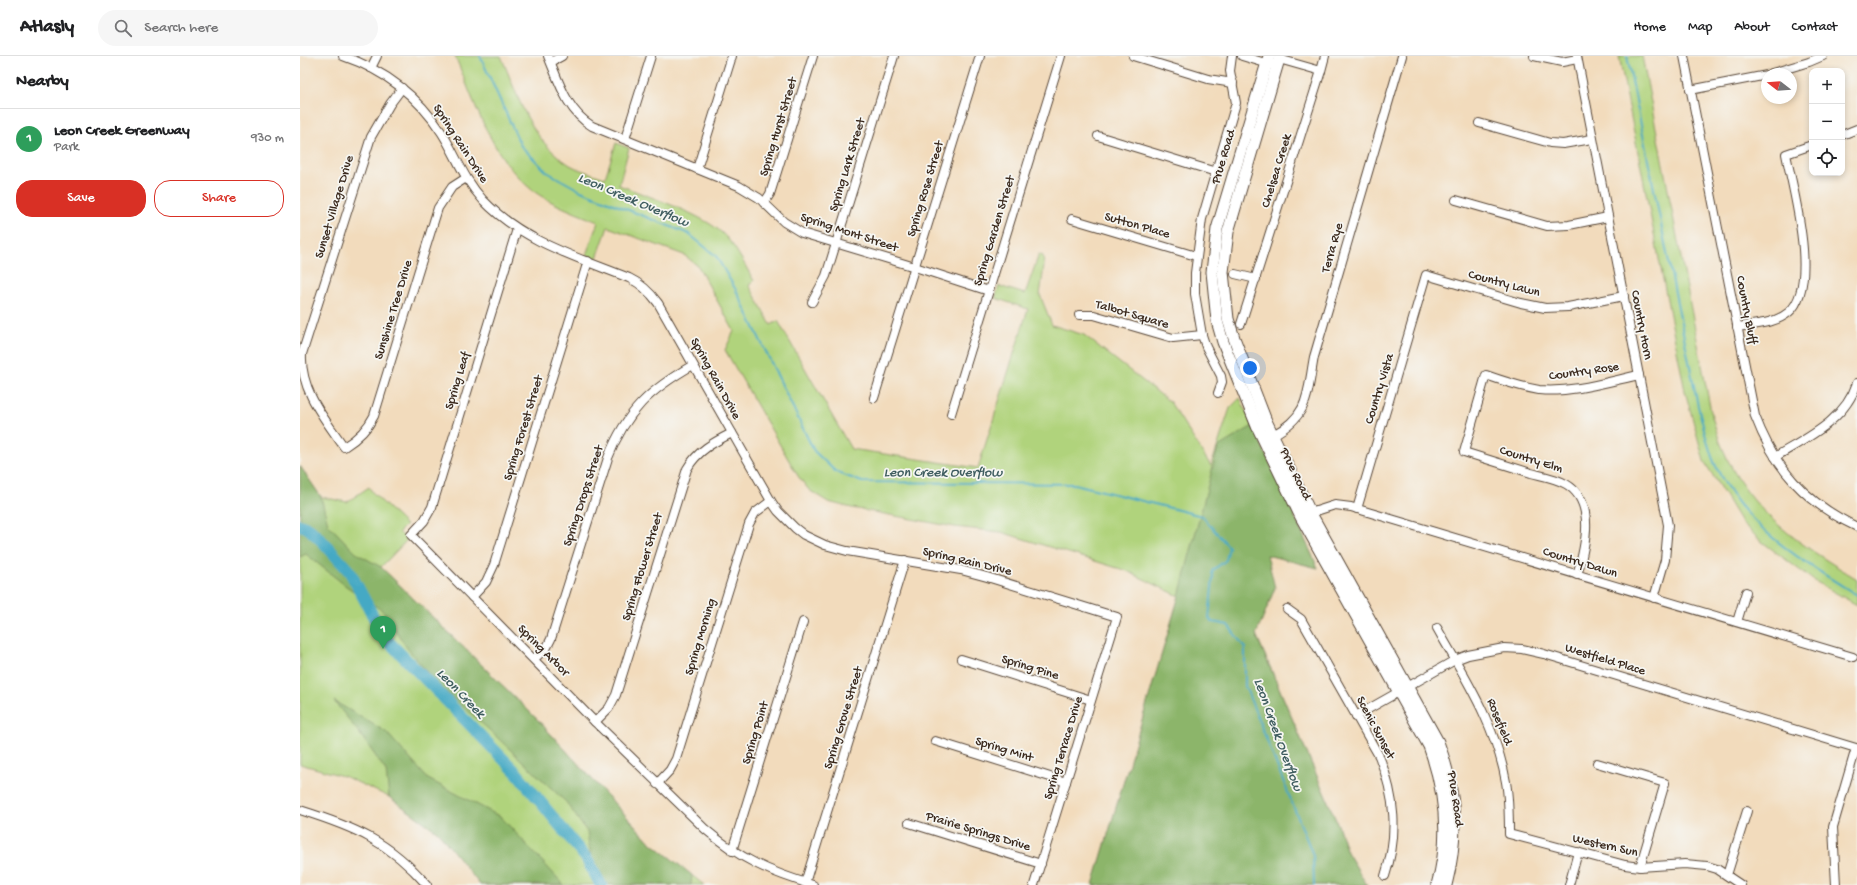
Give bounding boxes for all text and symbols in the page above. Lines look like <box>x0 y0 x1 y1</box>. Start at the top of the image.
search box <box>98 10 378 46</box>
text: Atlasly <box>20 16 74 39</box>
icon: search <box>112 17 134 39</box>
text: Search here <box>144 19 218 37</box>
text: Home <box>1634 19 1666 36</box>
text: Map <box>1688 19 1712 36</box>
text: About <box>1734 19 1770 36</box>
text: Contact <box>1792 19 1837 36</box>
north arrow <box>1761 68 1797 104</box>
map controls <box>1809 68 1845 176</box>
button: + <box>1809 68 1845 104</box>
text: Nearby <box>16 72 69 92</box>
street label: Spring Hurst Street <box>757 74 802 178</box>
street label: Spring Rain Drive <box>429 102 491 186</box>
button: − <box>1809 104 1845 140</box>
street label: Spring Lark Street <box>827 115 870 213</box>
text: Leon Creek Greenway <box>54 122 190 140</box>
street label: Prue Road <box>1208 127 1240 187</box>
text: 1 <box>26 131 32 146</box>
text: 930 m <box>251 131 284 146</box>
street label: Chelsea Creek <box>1259 131 1296 210</box>
street label: Spring Rose Street <box>904 138 948 239</box>
text: Park <box>54 140 79 155</box>
button: locate <box>1809 140 1845 176</box>
street label: Sunset Village Drive <box>312 154 358 260</box>
water label: Leon Creek Overflow <box>575 170 692 232</box>
street label: Spring Garden Street <box>971 172 1019 288</box>
button: Save <box>16 180 146 217</box>
button: Share <box>154 180 284 217</box>
street label: Spring Mont Street <box>798 210 901 256</box>
street label: Sutton Place <box>1103 210 1172 243</box>
street label: Terra Rye <box>1318 221 1347 276</box>
street label: Sunshine Tree Drive <box>372 258 416 362</box>
street label: Country Lawn <box>1466 267 1542 301</box>
street label: Country Bluff <box>1732 275 1760 346</box>
street label: Country Horn <box>1627 289 1655 362</box>
street label: Talbot Square <box>1093 297 1171 333</box>
street label: Spring Rain Drive <box>686 336 744 423</box>
street label: Spring Leaf <box>442 350 474 411</box>
street label: Country Vista <box>1362 351 1398 426</box>
your location <box>1240 358 1260 378</box>
street label: Country Rose <box>1548 360 1620 384</box>
street label: Spring Forest Street <box>501 372 548 482</box>
street label: Spring Drops Street <box>561 442 608 548</box>
street label: Country Elm <box>1497 443 1565 477</box>
street label: Prue Road <box>1276 445 1315 504</box>
water label: Leon Creek Overflow <box>884 465 1003 482</box>
street label: Spring Flower Street <box>619 510 667 623</box>
street label: Spring Rain Drive <box>921 544 1013 580</box>
street label: Country Dawn <box>1541 545 1620 582</box>
street label: Spring Morning <box>682 597 720 677</box>
pin: 1 <box>370 616 396 649</box>
street label: Spring Arbor <box>514 622 573 681</box>
street label: Westfield Place <box>1563 641 1647 679</box>
street label: Spring Pine <box>999 652 1061 684</box>
street label: Spring Grove Street <box>821 663 867 771</box>
water label: Leon Creek <box>432 665 489 724</box>
water label: Leon Creek Overflow <box>1249 676 1306 795</box>
street label: Spring Terrace Drive <box>1041 694 1087 801</box>
street label: Scenic Sunset <box>1352 694 1399 763</box>
street label: Rosefield <box>1483 696 1516 749</box>
street label: Spring Point <box>739 698 773 766</box>
street label: Spring Mint <box>973 734 1036 766</box>
street label: Prue Road <box>1444 769 1467 829</box>
street label: Prairie Springs Drive <box>923 809 1032 855</box>
street label: Western Sun <box>1571 831 1640 861</box>

